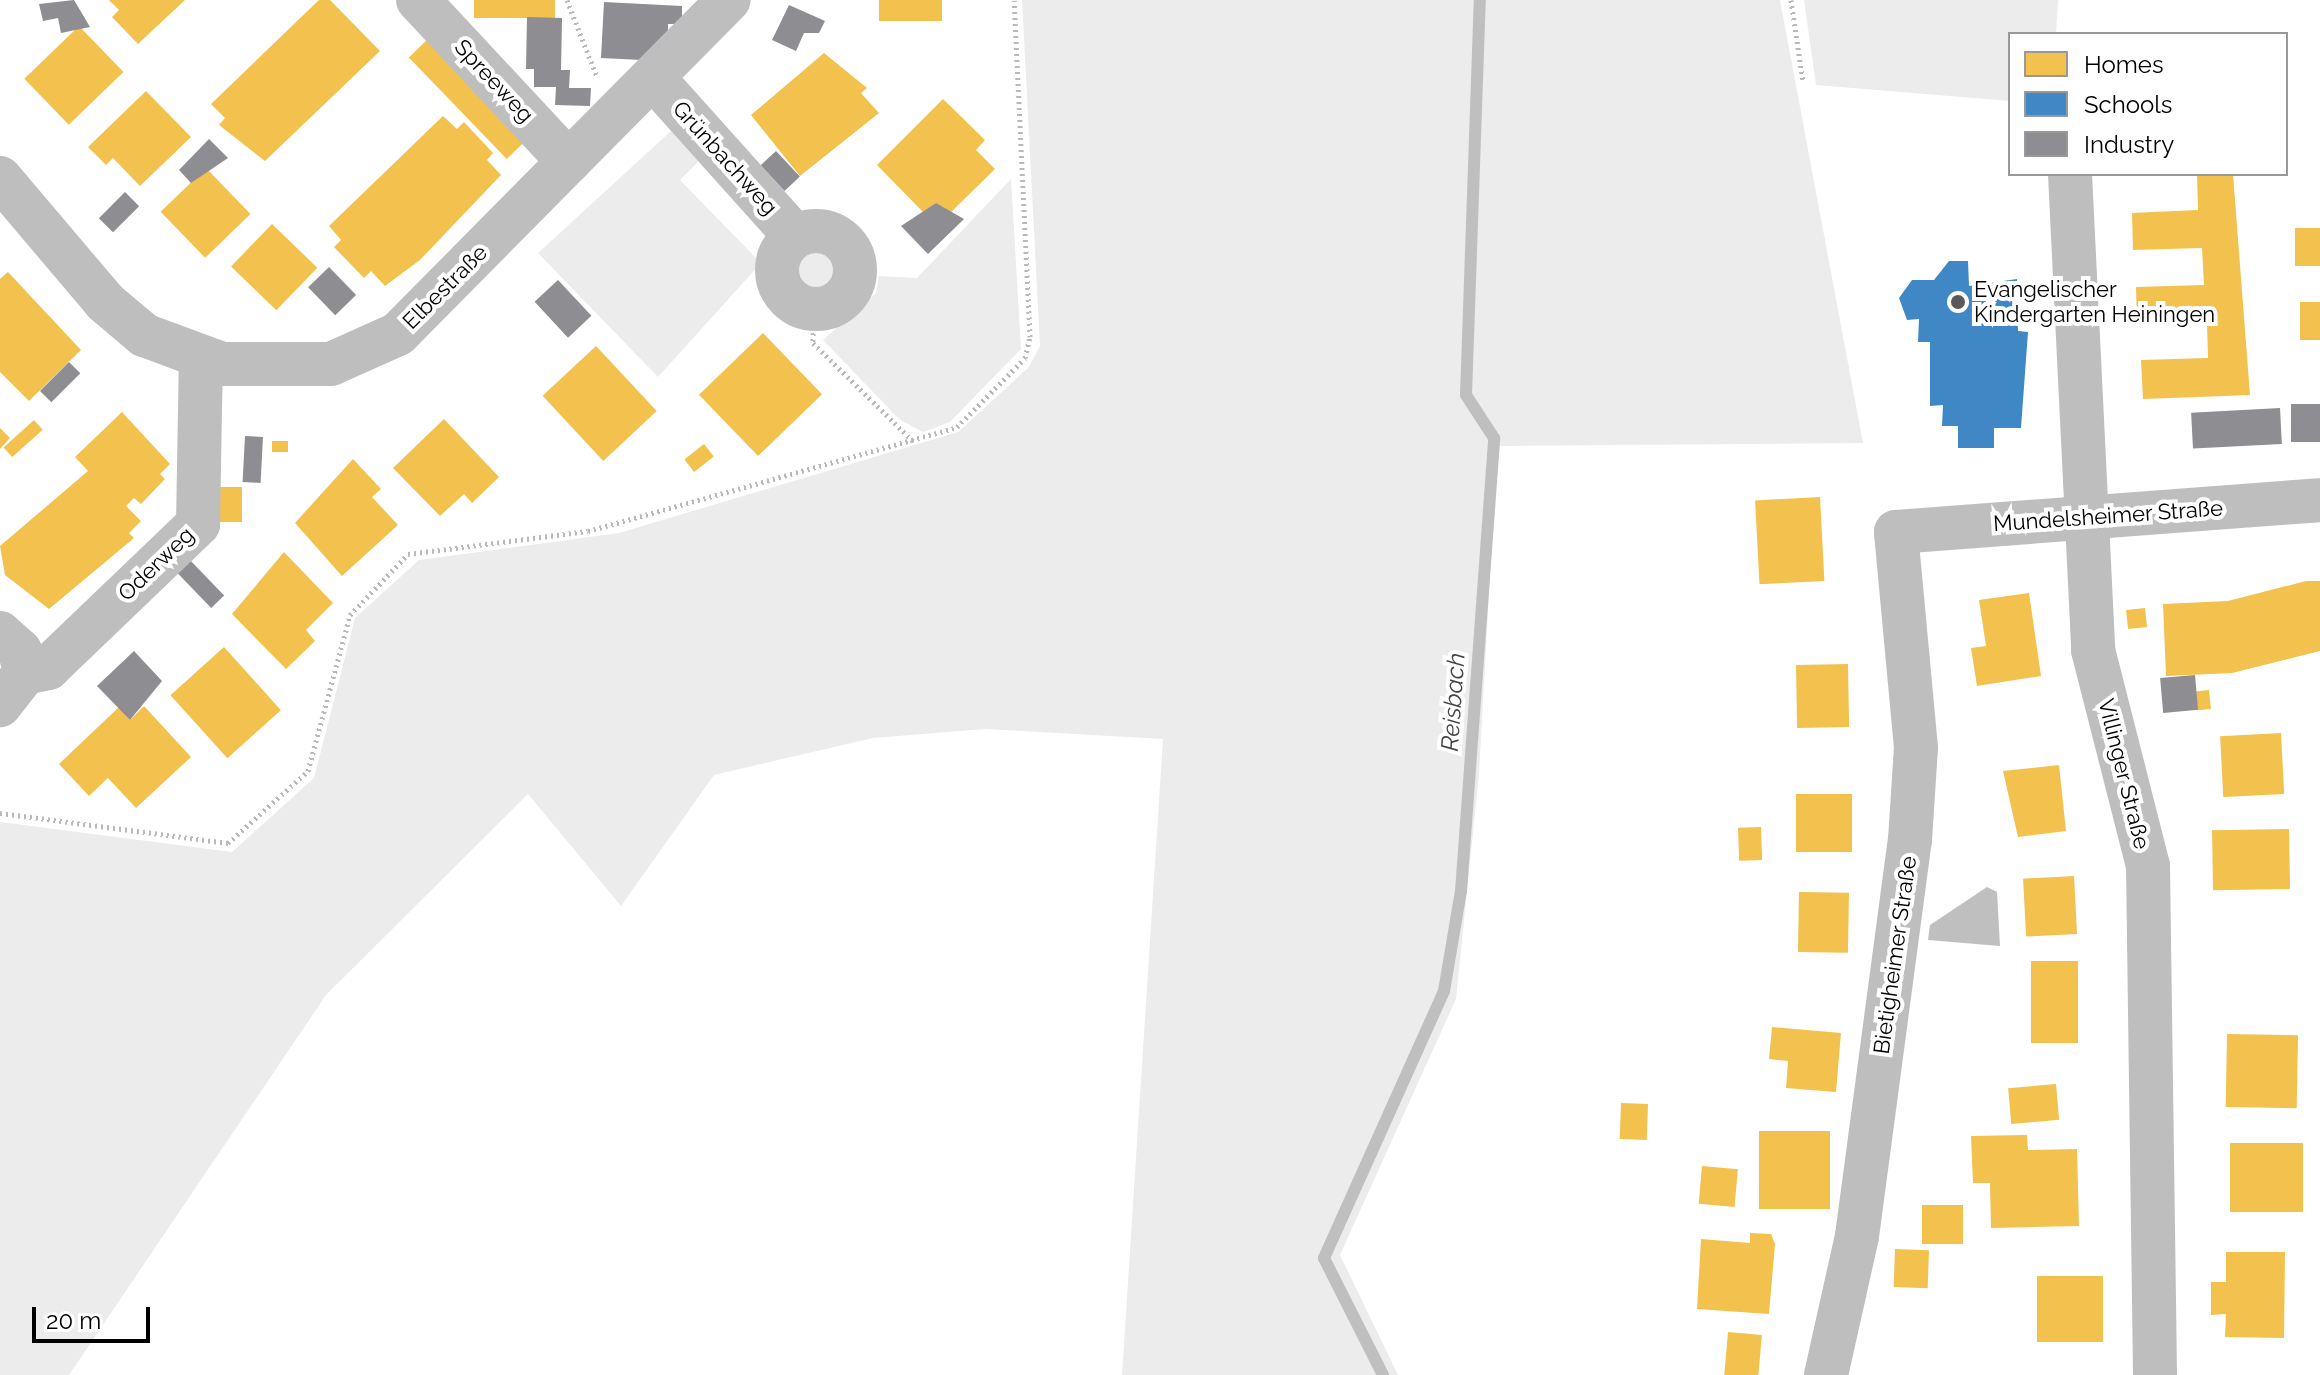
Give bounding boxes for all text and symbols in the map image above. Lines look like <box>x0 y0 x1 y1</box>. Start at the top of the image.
legend <box>2008 32 2288 176</box>
street label: Spreeweg <box>449 34 539 128</box>
text: Homes <box>2084 50 2164 79</box>
text: Schools <box>2084 90 2172 119</box>
street label: Grünbachweg <box>667 96 783 220</box>
text: Industry <box>2084 130 2174 159</box>
street label: Elbestraße <box>397 239 493 335</box>
place label: Evangelischer Kindergarten Heiningen <box>1974 276 2215 328</box>
marker: Evangelischer Kindergarten Heiningen <box>1949 293 1967 311</box>
street label: Mundelsheimer Straße <box>1992 495 2224 537</box>
street label: Oderweg <box>113 522 199 606</box>
water label: Reisbach <box>1435 652 1471 752</box>
street label: Villinger Straße <box>2093 696 2155 852</box>
street label: Bietigheimer Straße <box>1868 854 1922 1056</box>
scale bar <box>36 1291 154 1341</box>
text: 20 m <box>46 1306 101 1335</box>

